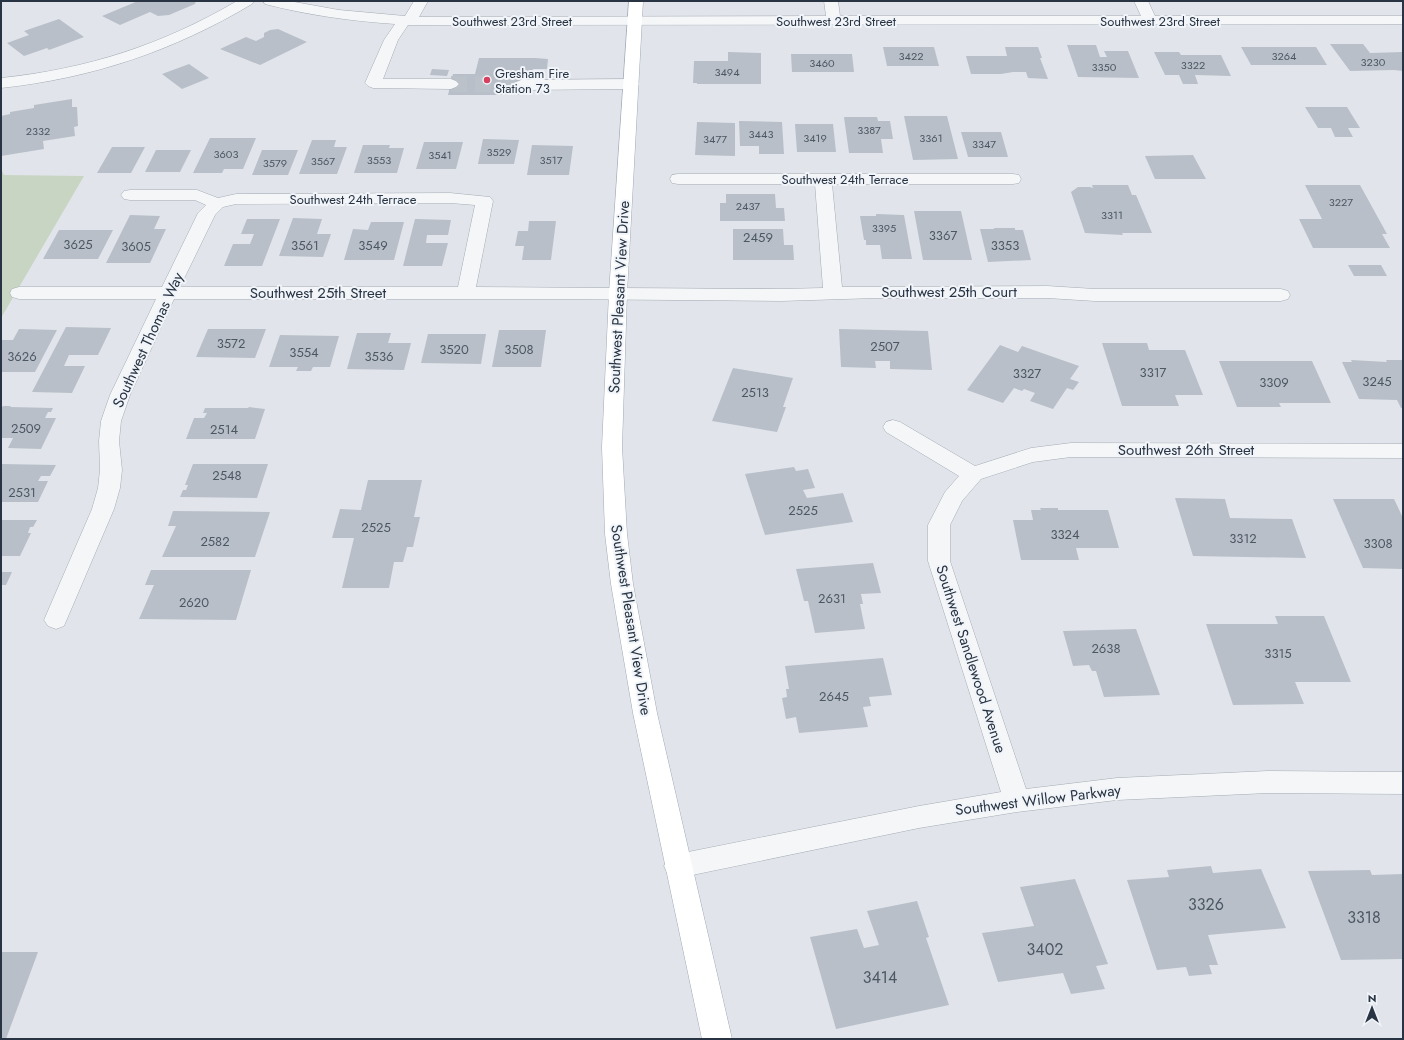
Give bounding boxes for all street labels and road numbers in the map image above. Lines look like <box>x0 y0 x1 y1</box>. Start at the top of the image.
street label: Southwest 23rd Street <box>452 12 573 31</box>
street label: Southwest 23rd Street <box>776 12 897 31</box>
street label: Southwest 23rd Street <box>1100 12 1221 31</box>
street label: Southwest 24th Terrace <box>782 170 909 189</box>
street label: Southwest 24th Terrace <box>290 190 417 209</box>
street label: Southwest Pleasant View Drive <box>603 200 635 394</box>
street label: Southwest Thomas Way <box>107 268 189 411</box>
street label: Southwest 25th Court <box>881 281 1017 303</box>
street label: Southwest 25th Street <box>250 282 387 304</box>
street label: Southwest 26th Street <box>1118 439 1255 461</box>
street label: Southwest Pleasant View Drive <box>605 523 657 717</box>
street label: Southwest Sandlewood Avenue <box>930 562 1012 756</box>
street label: Southwest Willow Parkway <box>954 779 1122 821</box>

